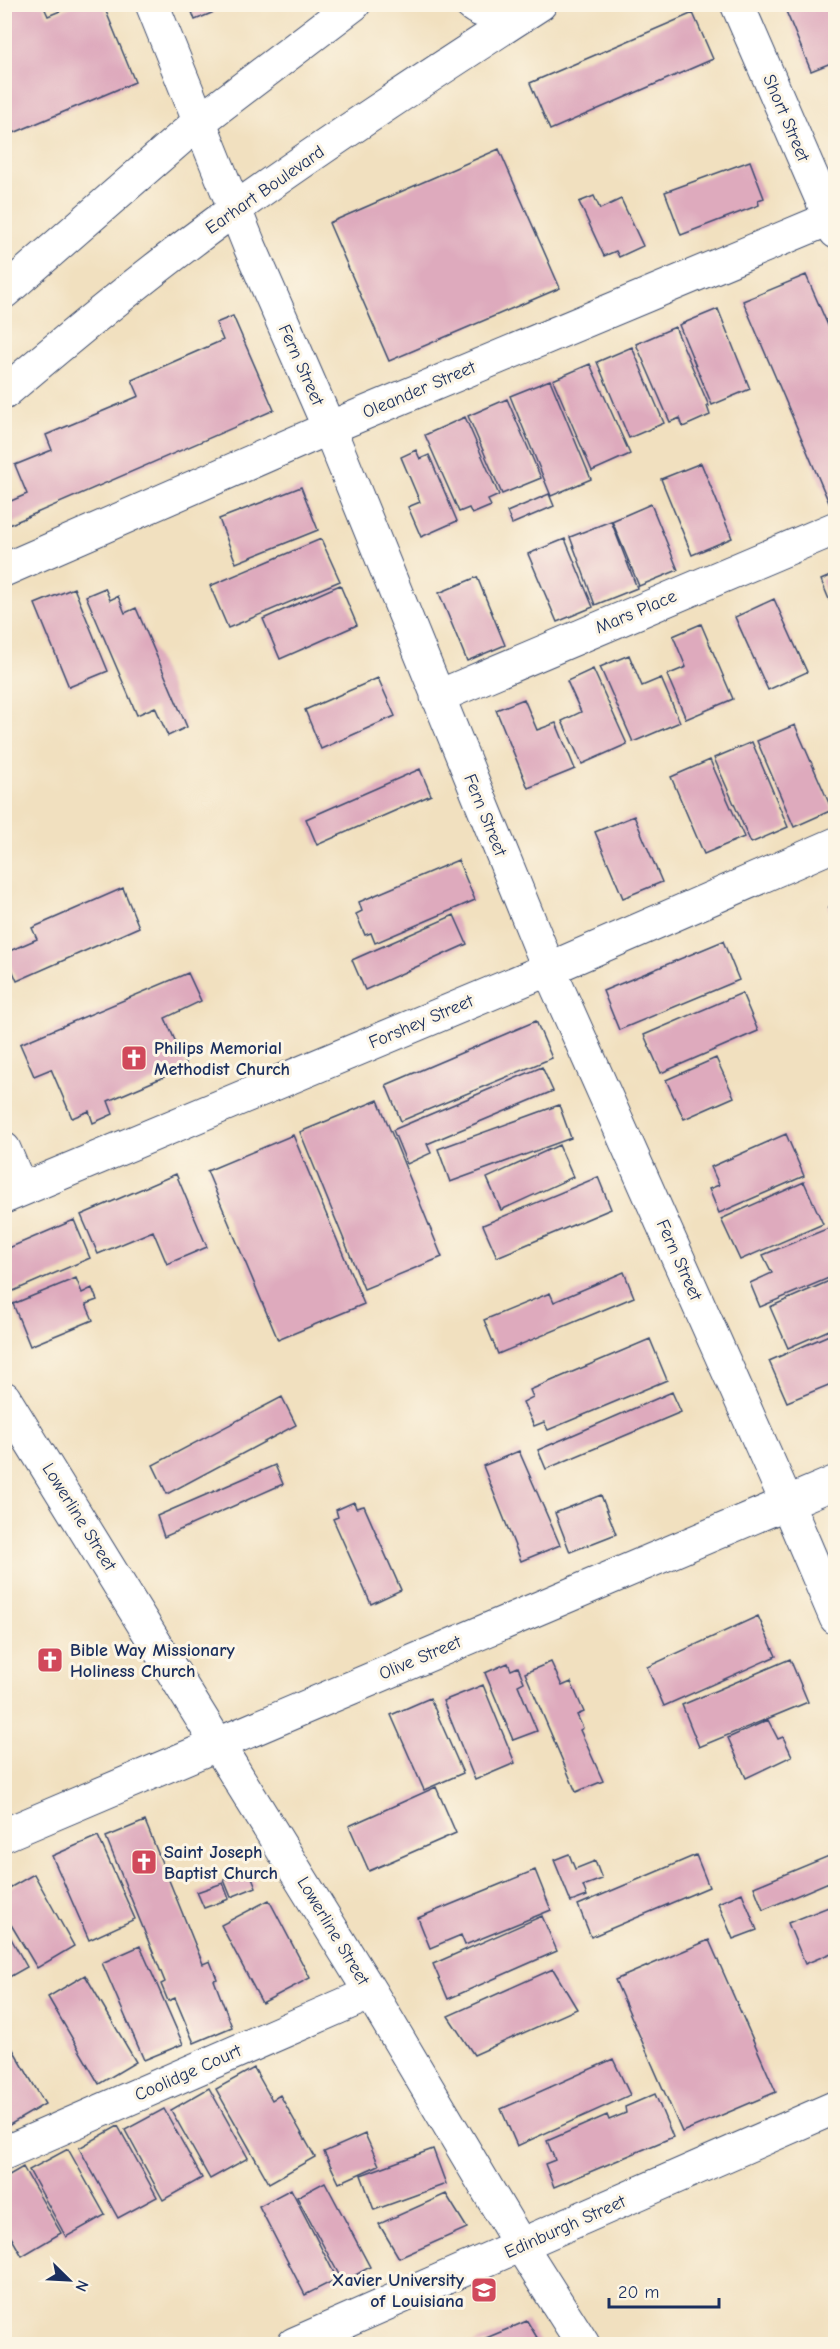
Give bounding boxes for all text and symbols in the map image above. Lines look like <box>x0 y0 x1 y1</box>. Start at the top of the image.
street label: Short Street <box>758 71 814 165</box>
street label: Earhart Boulevard <box>202 141 328 239</box>
street label: Fern Street <box>274 321 329 410</box>
street label: Oleander Street <box>359 356 479 423</box>
street label: Mars Place <box>592 586 680 638</box>
street label: Fern Street <box>459 771 511 860</box>
street label: Forshey Street <box>366 990 477 1053</box>
place label: Philips Memorial Methodist Church <box>154 1038 290 1080</box>
church icon: Philips Memorial Methodist Church <box>119 1043 149 1073</box>
street label: Fern Street <box>652 1216 707 1305</box>
street label: Lowerline Street <box>38 1459 121 1575</box>
street label: Olive Street <box>376 1631 465 1685</box>
place label: Bible Way Missionary Holiness Church <box>70 1640 236 1682</box>
church icon: Bible Way Missionary Holiness Church <box>35 1645 65 1675</box>
place label: Saint Joseph Baptist Church <box>164 1842 278 1884</box>
church icon: Saint Joseph Baptist Church <box>129 1847 159 1877</box>
street label: Lowerline Street <box>292 1873 374 1990</box>
street label: Coolidge Court <box>132 2040 245 2106</box>
street label: Edinburgh Street <box>501 2191 629 2263</box>
north arrow <box>39 2250 99 2310</box>
place label: Xavier University of Louisiana <box>332 2270 465 2312</box>
scale bar <box>609 2271 718 2309</box>
school or university icon: Xavier University of Louisiana <box>469 2275 499 2305</box>
text: N <box>71 2277 92 2294</box>
text: 20 m <box>618 2282 659 2303</box>

